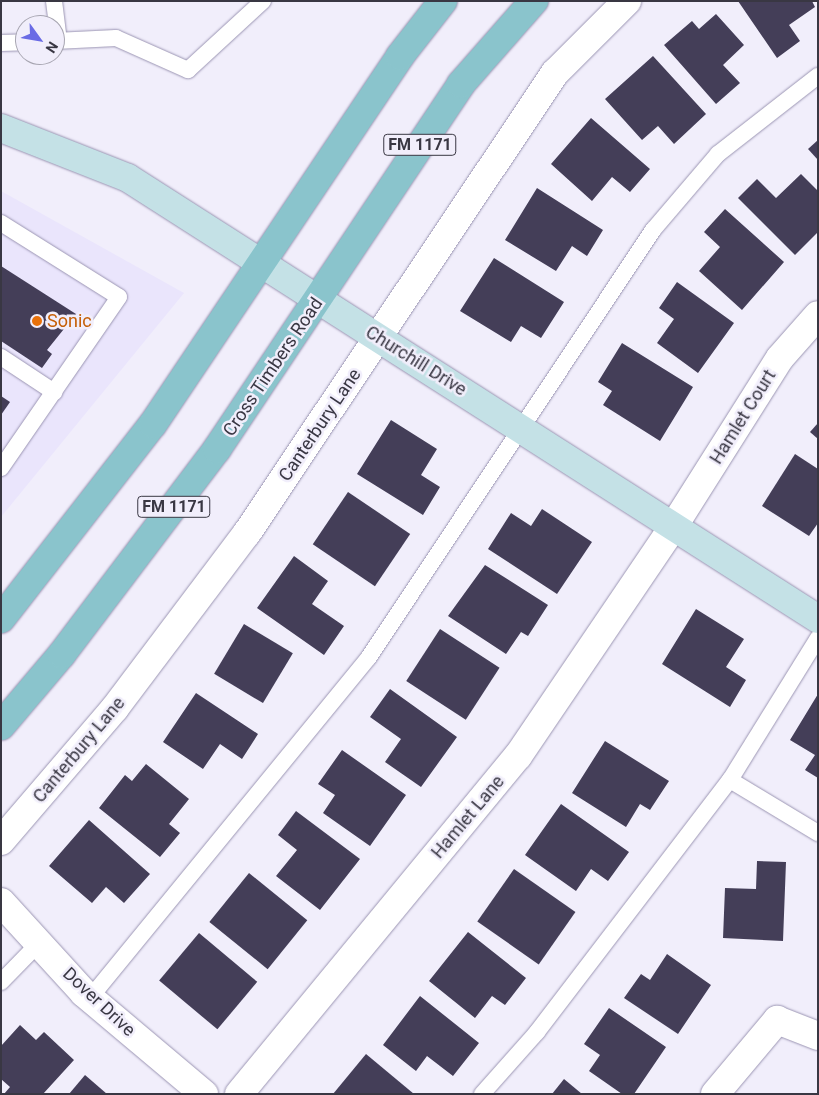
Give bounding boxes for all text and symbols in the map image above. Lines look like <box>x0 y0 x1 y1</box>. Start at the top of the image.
north arrow <box>15 15 65 65</box>
text: N <box>42 39 61 56</box>
road number: FM 1171 <box>382 132 458 158</box>
street label: Cross Timbers Road <box>219 294 327 440</box>
place label: Sonic <box>47 310 92 332</box>
marker: Sonic <box>31 315 43 327</box>
street label: Churchill Drive <box>362 321 470 401</box>
street label: Canterbury Lane <box>274 365 366 485</box>
street label: Hamlet Court <box>705 366 781 468</box>
road number: FM 1171 <box>136 494 212 520</box>
street label: Canterbury Lane <box>29 693 129 807</box>
street label: Hamlet Lane <box>427 771 509 863</box>
street label: Dover Drive <box>58 963 140 1041</box>

